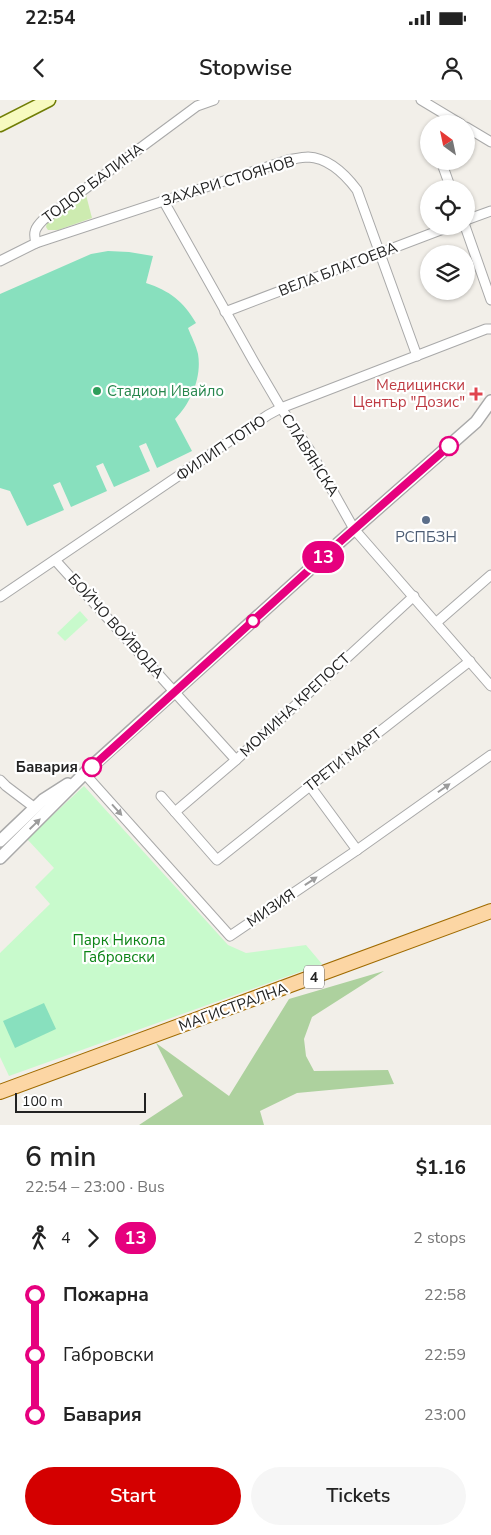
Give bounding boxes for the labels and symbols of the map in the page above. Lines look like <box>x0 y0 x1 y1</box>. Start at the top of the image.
north arrow <box>420 115 475 170</box>
street label: ТОДОР БАЛИНА <box>38 138 148 228</box>
street label: ЗАХАРИ СТОЯНОВ <box>159 151 297 211</box>
street label: ВЕЛА БЛАГОЕВА <box>276 237 400 301</box>
place label: Медицински Център "Дозис" <box>353 375 465 412</box>
place label: Стадион Ивайло <box>107 381 224 401</box>
marker: Стадион Ивайло <box>91 385 103 397</box>
marker: Медицински Център "Дозис" <box>469 387 483 401</box>
street label: ФИЛИП ТОТЮ <box>172 410 270 486</box>
street label: СЛАВЯНСКА <box>277 410 343 500</box>
unlabelled marker <box>439 436 459 456</box>
marker: РСПБЗН <box>420 514 432 526</box>
place label: РСПБЗН <box>395 527 457 547</box>
line badge: 13 <box>300 541 346 573</box>
street label: БОЙЧО ВОЙВОДА <box>64 569 169 683</box>
unlabelled marker <box>246 614 260 628</box>
street label: МОМИНА КРЕПОСТ <box>235 649 355 761</box>
street label: ТРЕТИ МАРТ <box>300 723 386 797</box>
place label: Бавария <box>16 757 78 777</box>
marker: Бавария <box>82 757 102 777</box>
one-way arrow <box>438 783 451 793</box>
one-way arrow <box>111 803 123 815</box>
one-way arrow <box>29 818 41 830</box>
one-way arrow <box>305 876 318 886</box>
street label: МИЗИЯ <box>243 884 299 932</box>
park label: Парк Никола Габровски <box>72 930 166 967</box>
road number: 4 <box>304 966 324 989</box>
street label: МАГИСТРАЛНА <box>176 978 290 1036</box>
scale bar <box>15 1090 146 1113</box>

